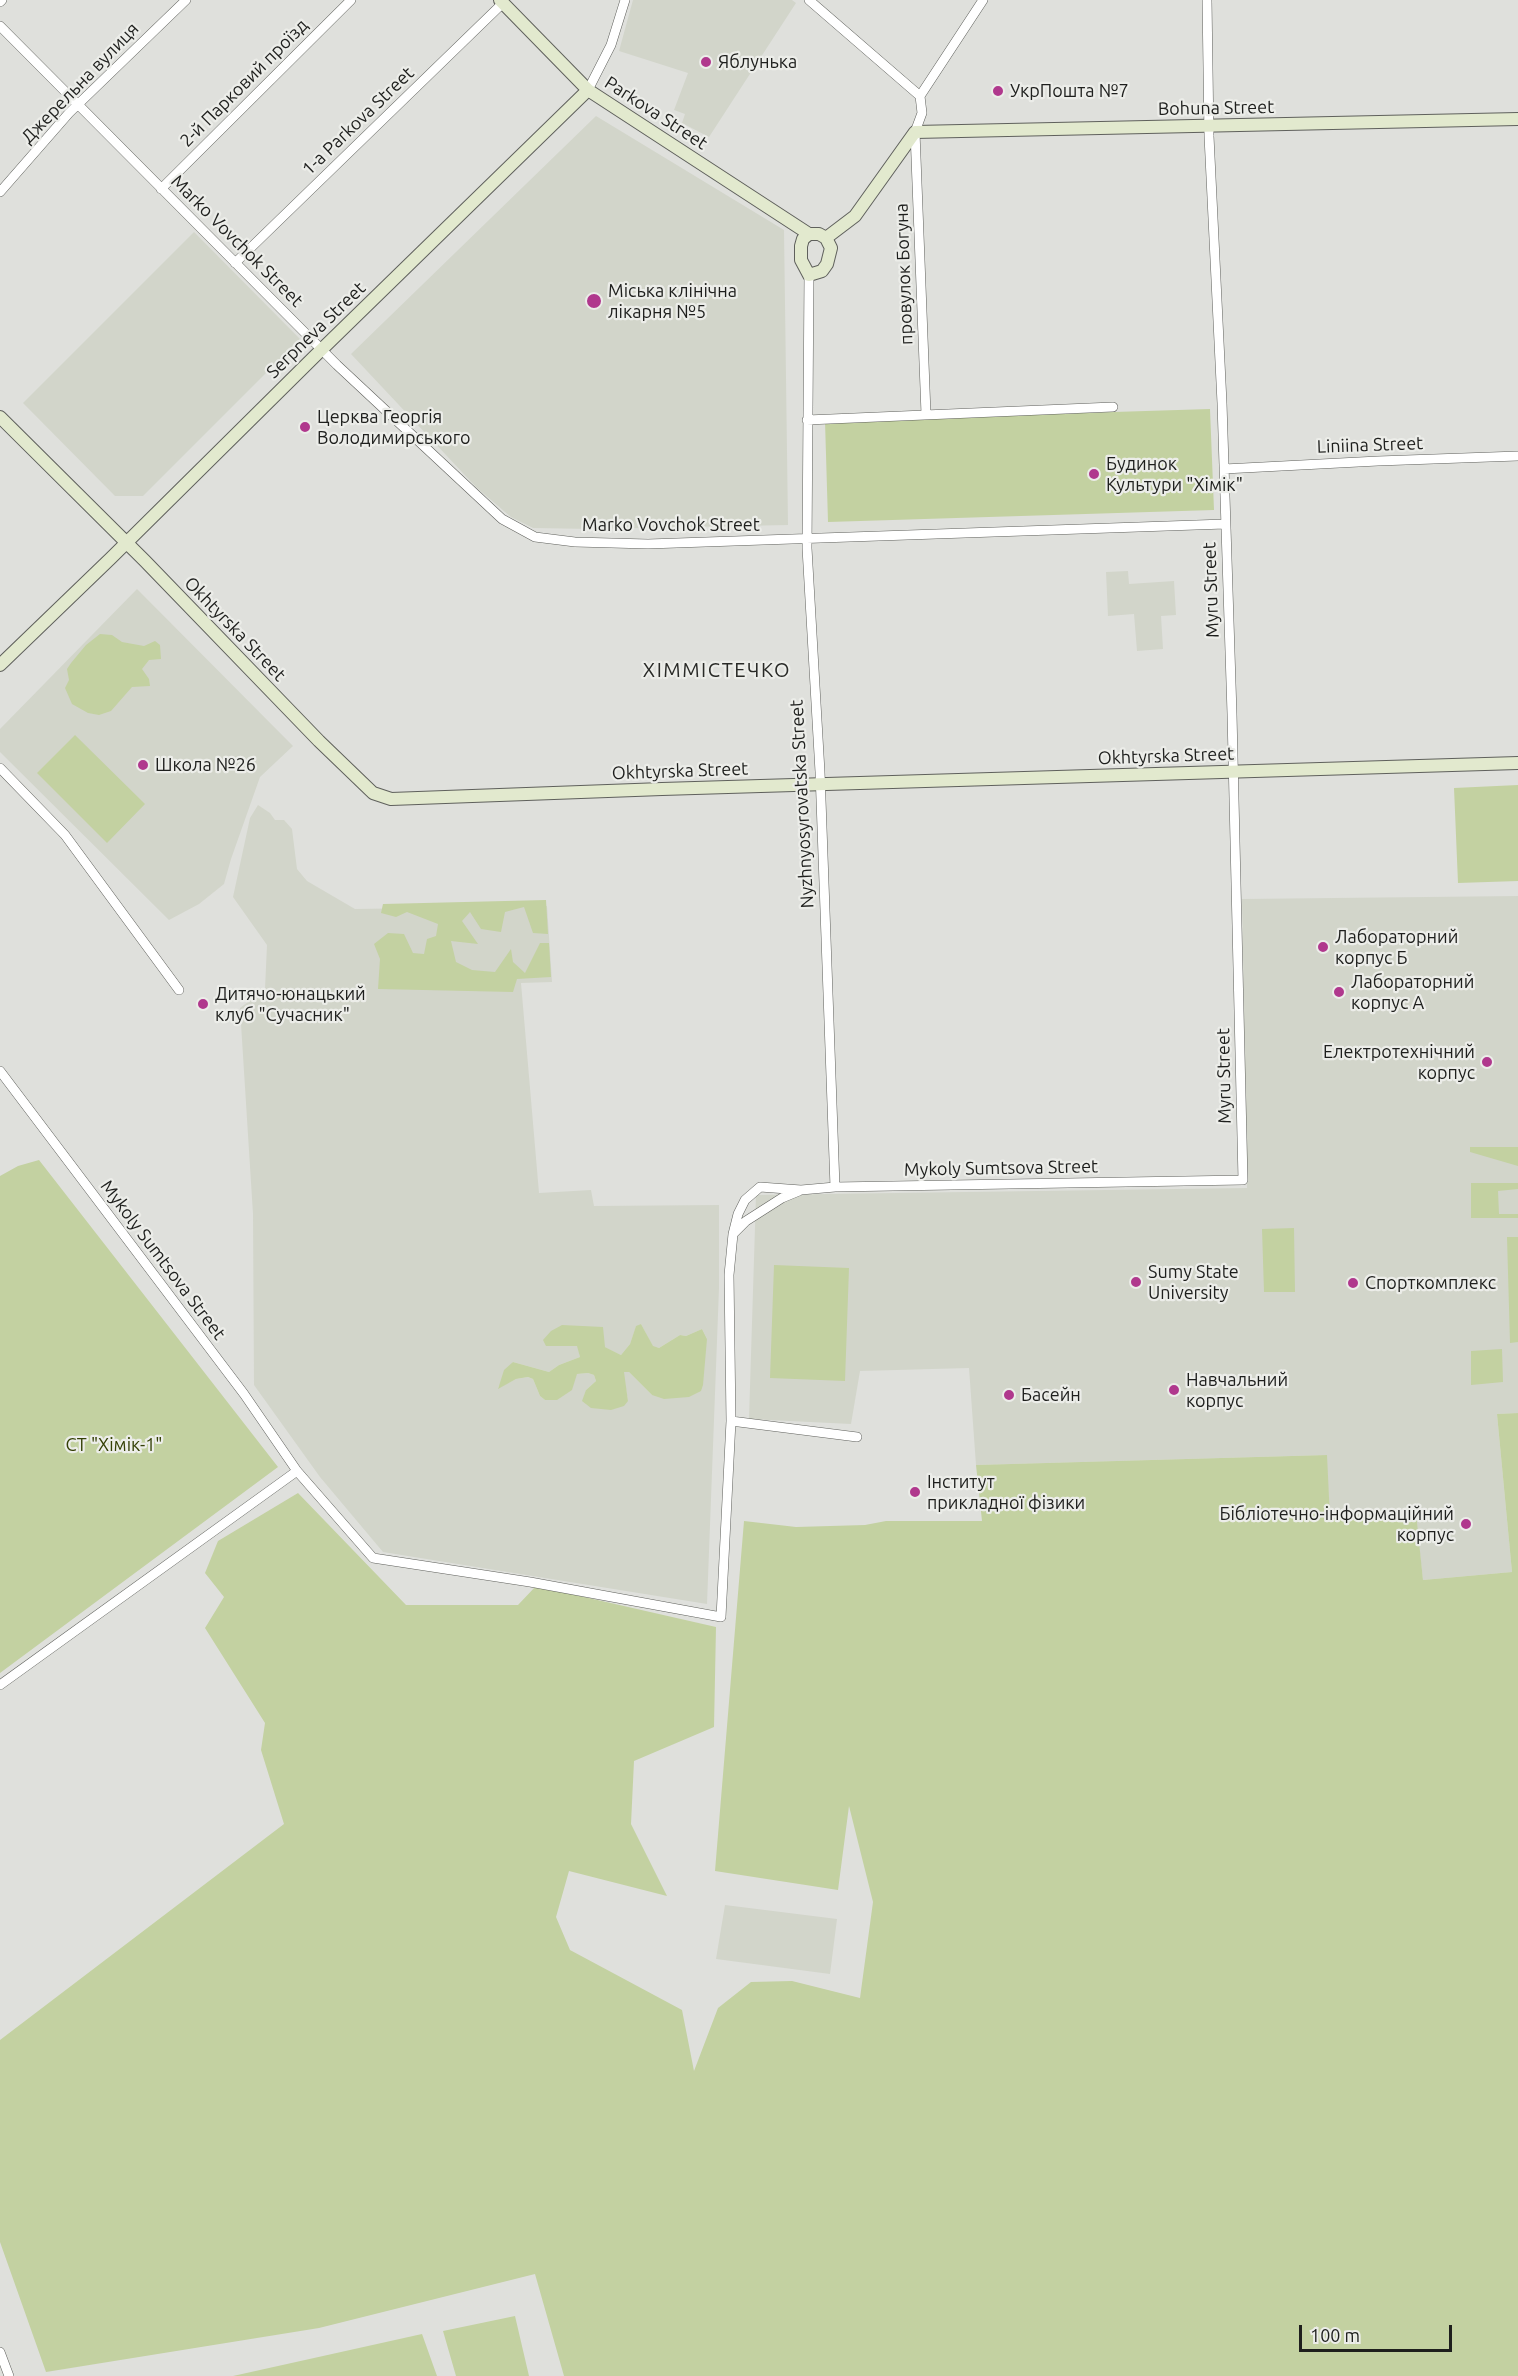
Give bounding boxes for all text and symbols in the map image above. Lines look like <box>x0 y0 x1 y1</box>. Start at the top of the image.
street label: 2-й Парковий проїзд <box>176 15 312 151</box>
street label: Джерельна вулиця <box>17 18 143 148</box>
place label: Яблунька <box>718 51 797 73</box>
marker: Яблунька <box>699 55 713 69</box>
street label: 1-a Parkova Street <box>298 62 418 180</box>
street label: Parkova Street <box>601 72 711 154</box>
place label: УкрПошта №7 <box>1010 80 1129 102</box>
marker: УкрПошта №7 <box>991 84 1005 98</box>
street label: Bohuna Street <box>1158 96 1274 120</box>
street label: Marko Vovchok Street <box>167 171 307 311</box>
street label: провулок Богуна <box>891 203 917 345</box>
street label: Serpneva Street <box>262 277 370 383</box>
place label: Міська клінічна лікарня №5 <box>608 280 737 322</box>
marker: Міська клінічна лікарня №5 <box>585 292 603 310</box>
place label: Церква Георгія Володимирського <box>317 406 470 448</box>
marker: Церква Георгія Володимирського <box>298 420 312 434</box>
street label: Liniina Street <box>1316 432 1424 458</box>
place label: Будинок Культури "Хімік" <box>1106 453 1243 496</box>
marker: Будинок Культури "Хімік" <box>1087 467 1101 481</box>
street label: Marko Vovchok Street <box>582 514 760 536</box>
street label: Myru Street <box>1199 542 1223 638</box>
street label: Okhtyrska Street <box>180 572 290 686</box>
district label: ХІММІСТЕЧКО <box>643 658 791 682</box>
street label: Nyzhnyosyrovatska Street <box>786 699 818 909</box>
street label: Okhtyrska Street <box>1097 743 1235 769</box>
place label: Школа №26 <box>155 754 256 776</box>
marker: Школа №26 <box>136 758 150 772</box>
street label: Okhtyrska Street <box>611 758 749 784</box>
place label: Лабораторний корпус Б <box>1335 926 1458 968</box>
marker: Лабораторний корпус Б <box>1316 940 1330 954</box>
place label: Лабораторний корпус А <box>1351 971 1474 1014</box>
place label: Дитячо-юнацький клуб "Сучасник" <box>215 983 366 1026</box>
marker: Лабораторний корпус А <box>1332 985 1346 999</box>
marker: Дитячо-юнацький клуб "Сучасник" <box>196 997 210 1011</box>
street label: Myru Street <box>1212 1028 1236 1124</box>
place label: Електротехнічний корпус <box>1323 1041 1475 1084</box>
marker: Електротехнічний корпус <box>1480 1055 1494 1069</box>
street label: Mykoly Sumtsova Street <box>904 1156 1098 1180</box>
street label: Mykoly Sumtsova Street <box>96 1176 230 1344</box>
place label: Sumy State University <box>1148 1261 1239 1304</box>
place label: Спорткомплекс <box>1365 1272 1496 1294</box>
marker: Sumy State University <box>1129 1275 1143 1289</box>
marker: Спорткомплекс <box>1346 1276 1360 1290</box>
place label: Навчальний корпус <box>1186 1369 1288 1412</box>
marker: Навчальний корпус <box>1167 1383 1181 1397</box>
place label: Басейн <box>1021 1384 1081 1406</box>
marker: Басейн <box>1002 1388 1016 1402</box>
park label: СТ "Хімік-1" <box>65 1434 163 1456</box>
place label: Інститут прикладної фізики <box>927 1471 1085 1514</box>
marker: Інститут прикладної фізики <box>908 1485 922 1499</box>
place label: Бібліотечно-інформаційний корпус <box>1219 1503 1454 1546</box>
marker: Бібліотечно-інформаційний корпус <box>1459 1517 1473 1531</box>
scale bar <box>1302 2313 1455 2351</box>
text: 100 m <box>1310 2325 1360 2345</box>

